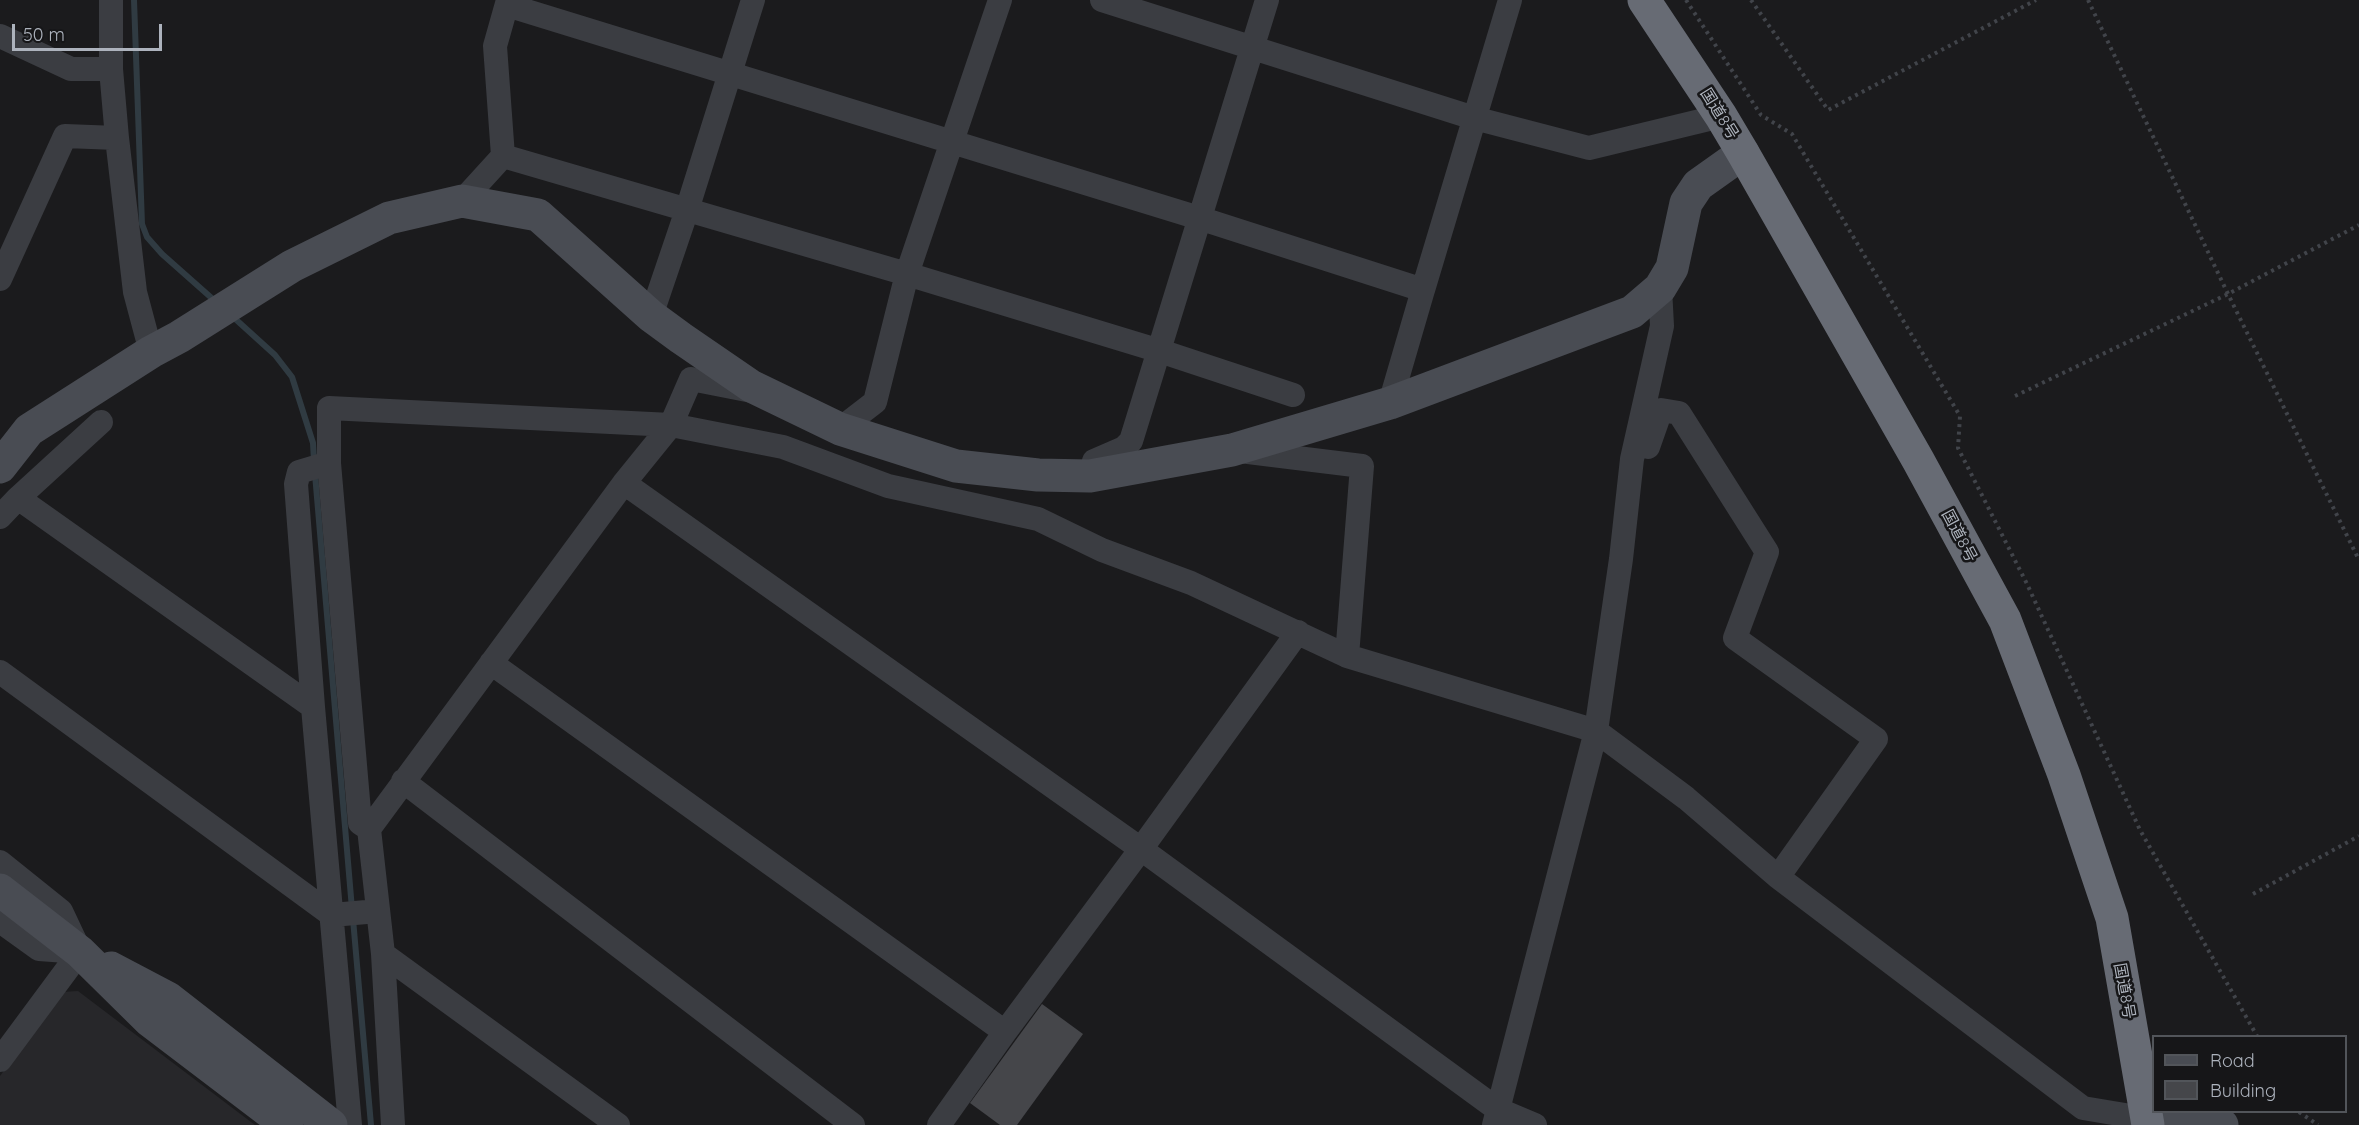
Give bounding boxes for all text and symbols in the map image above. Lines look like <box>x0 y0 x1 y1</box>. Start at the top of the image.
scale bar <box>15 12 165 50</box>
text: 50 m <box>23 23 65 46</box>
street label: 国道8号 <box>1696 85 1742 143</box>
street label: 国道8号 <box>1937 506 1981 566</box>
street label: 国道8号 <box>2110 961 2138 1021</box>
legend <box>2152 1035 2347 1113</box>
text: Road <box>2210 1049 2255 1072</box>
text: Building <box>2210 1079 2276 1102</box>

